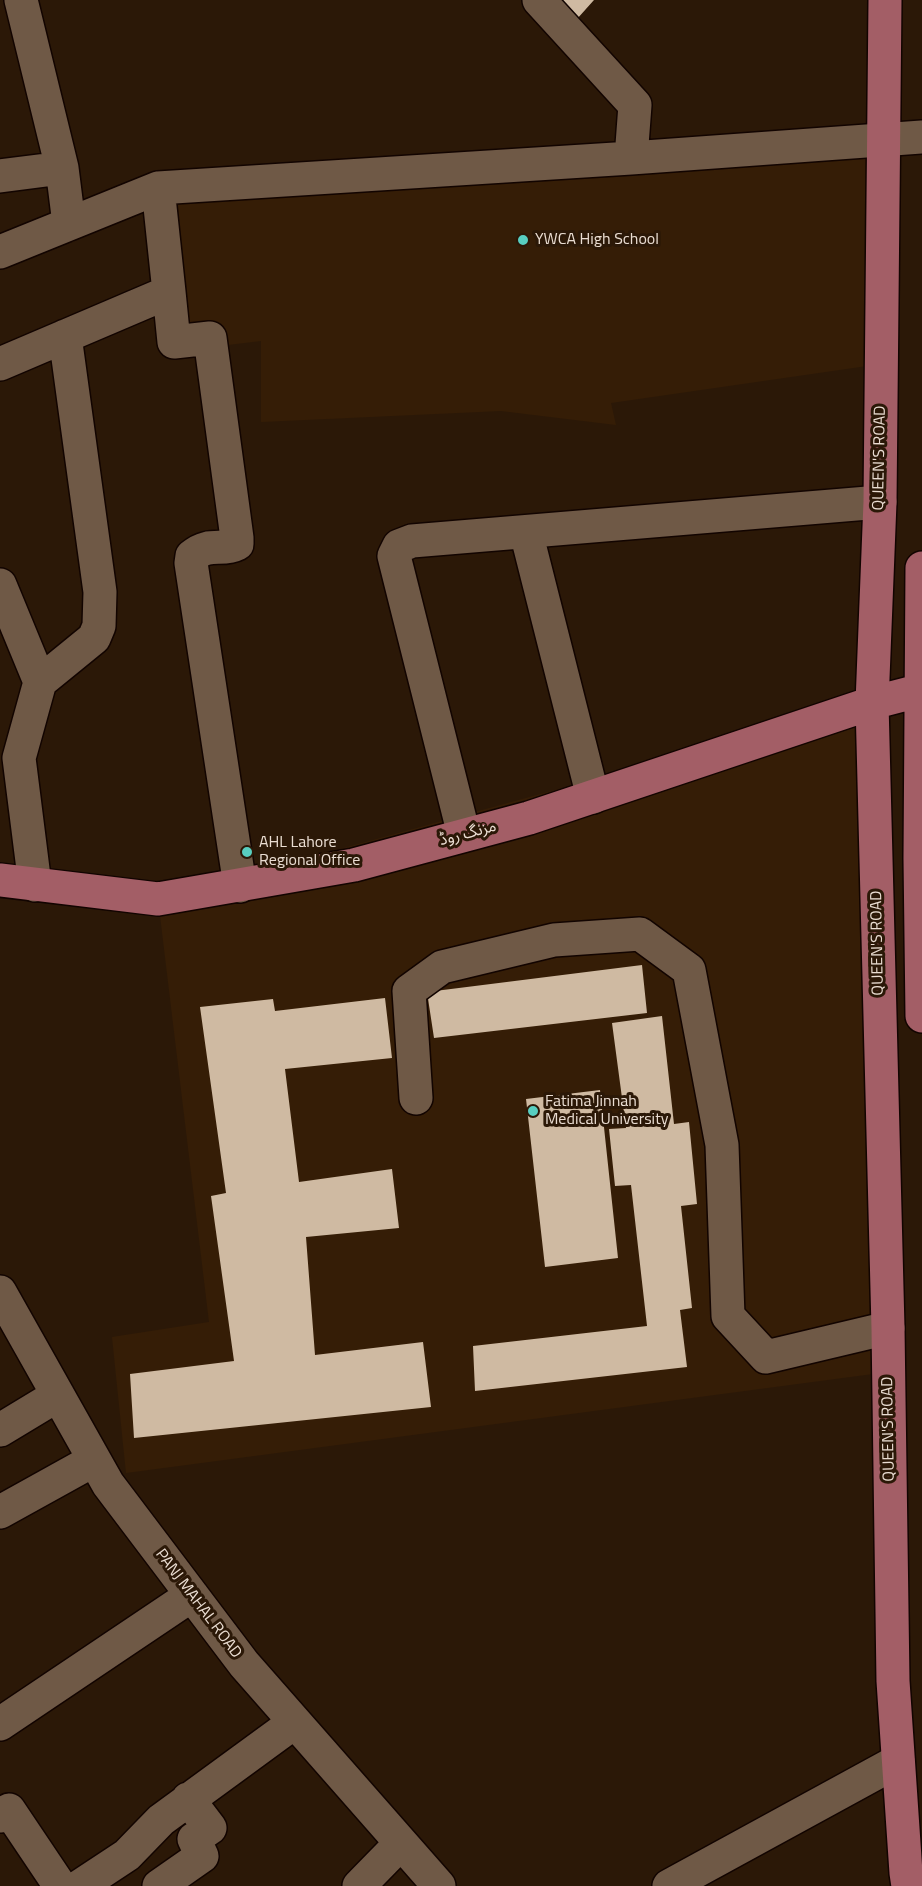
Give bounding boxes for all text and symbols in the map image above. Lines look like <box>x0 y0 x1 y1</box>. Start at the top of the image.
place label: YWCA High School <box>535 230 659 250</box>
marker: YWCA High School <box>516 233 530 247</box>
street label: QUEEN'S ROAD <box>869 405 891 511</box>
street label: مزنگ روڈ <box>437 817 499 851</box>
place label: AHL Lahore Regional Office <box>259 833 360 871</box>
marker: AHL Lahore Regional Office <box>240 845 254 859</box>
street label: QUEEN'S ROAD <box>867 890 889 996</box>
place label: Fatima Jinnah Medical University <box>545 1092 668 1130</box>
marker: Fatima Jinnah Medical University <box>526 1104 540 1118</box>
street label: QUEEN'S ROAD <box>878 1376 900 1482</box>
street label: PANJ MAHAL ROAD <box>151 1546 245 1662</box>

